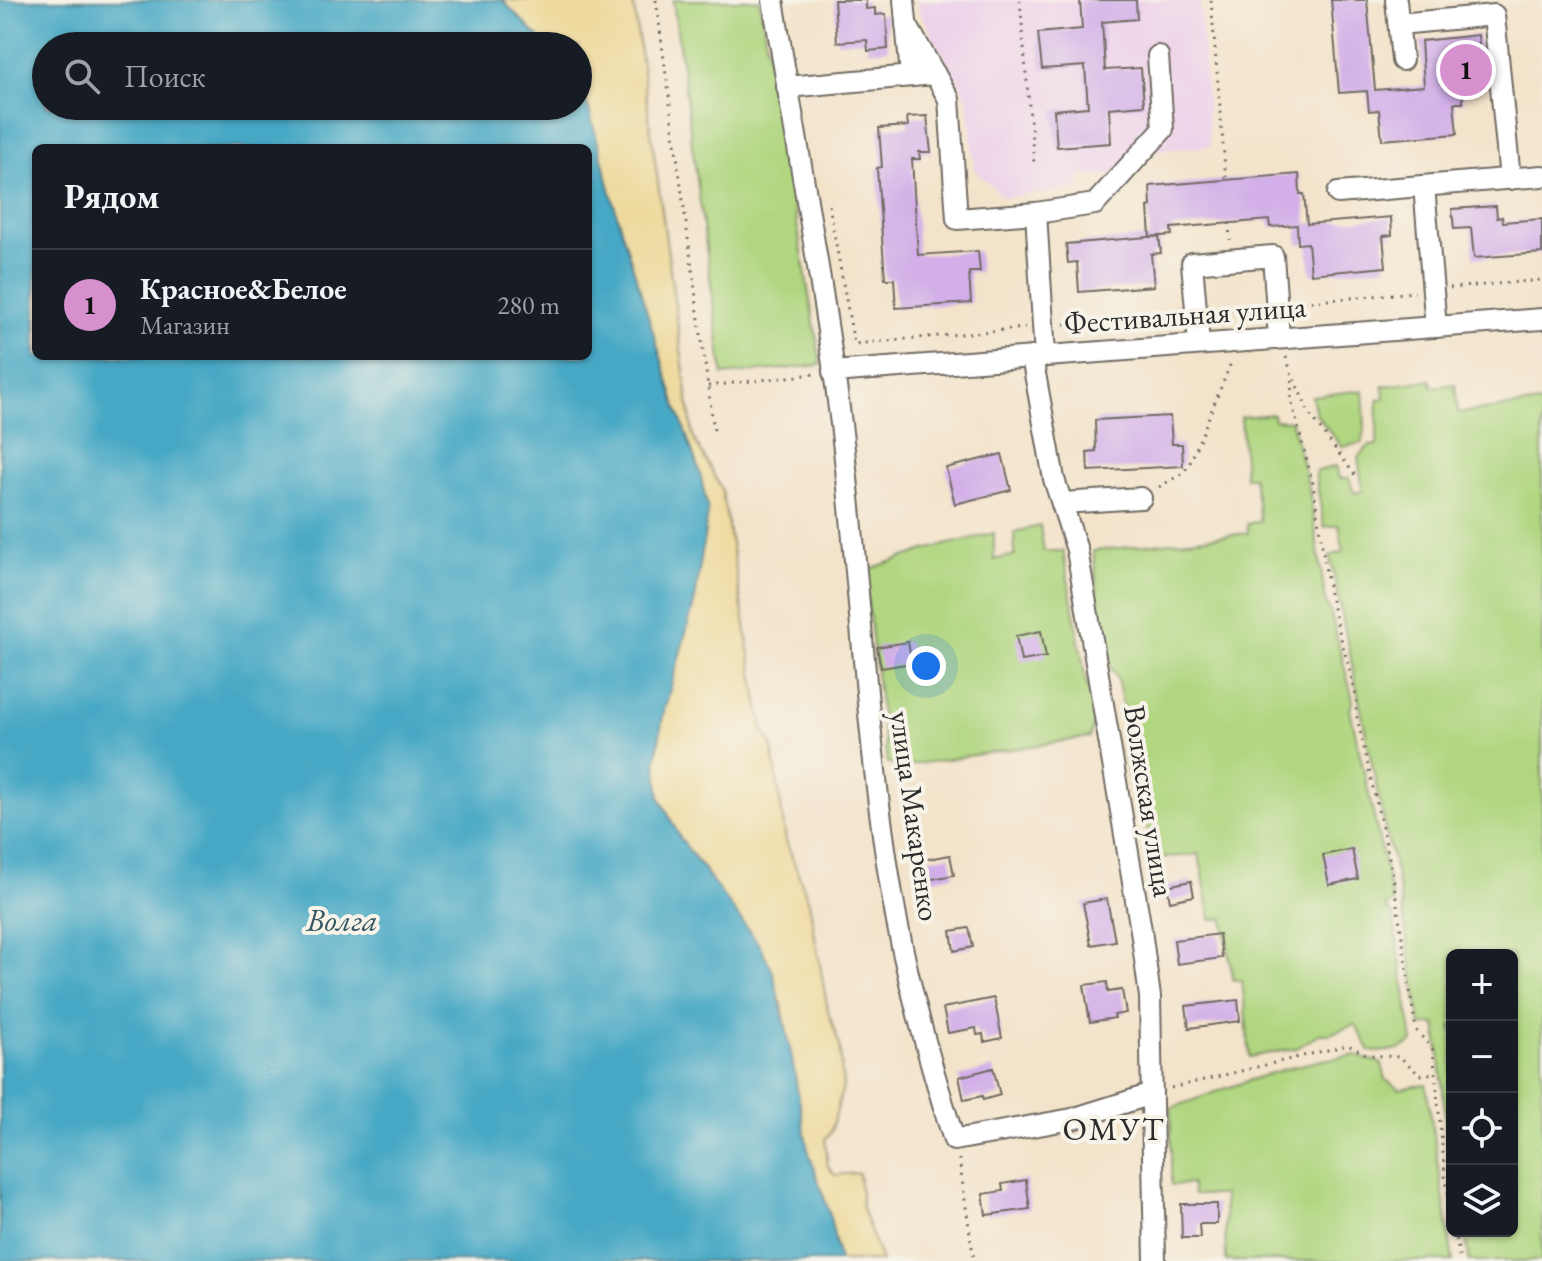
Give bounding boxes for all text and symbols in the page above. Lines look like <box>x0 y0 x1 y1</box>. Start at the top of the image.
search box <box>32 32 592 120</box>
pin: 1 <box>1440 40 1492 100</box>
icon: search <box>60 54 104 98</box>
text: Поиск <box>124 57 206 96</box>
text: Рядом <box>64 174 159 218</box>
text: Красное&Белое <box>140 269 347 308</box>
street label: Фестивальная улица <box>1063 287 1307 342</box>
text: 1 <box>83 288 97 322</box>
text: 280 m <box>497 288 560 322</box>
text: Магазин <box>140 308 230 342</box>
your location <box>906 646 946 686</box>
street label: Волжская улица <box>1115 702 1184 900</box>
street label: улица Макаренко <box>881 708 950 924</box>
water label: Волга <box>305 899 378 941</box>
map controls <box>1446 949 1518 1237</box>
button: + <box>1446 949 1518 1021</box>
button: − <box>1446 1021 1518 1093</box>
button: locate <box>1446 1093 1518 1165</box>
district label: ОМУТ <box>1062 1108 1166 1150</box>
button: layers <box>1446 1165 1518 1237</box>

